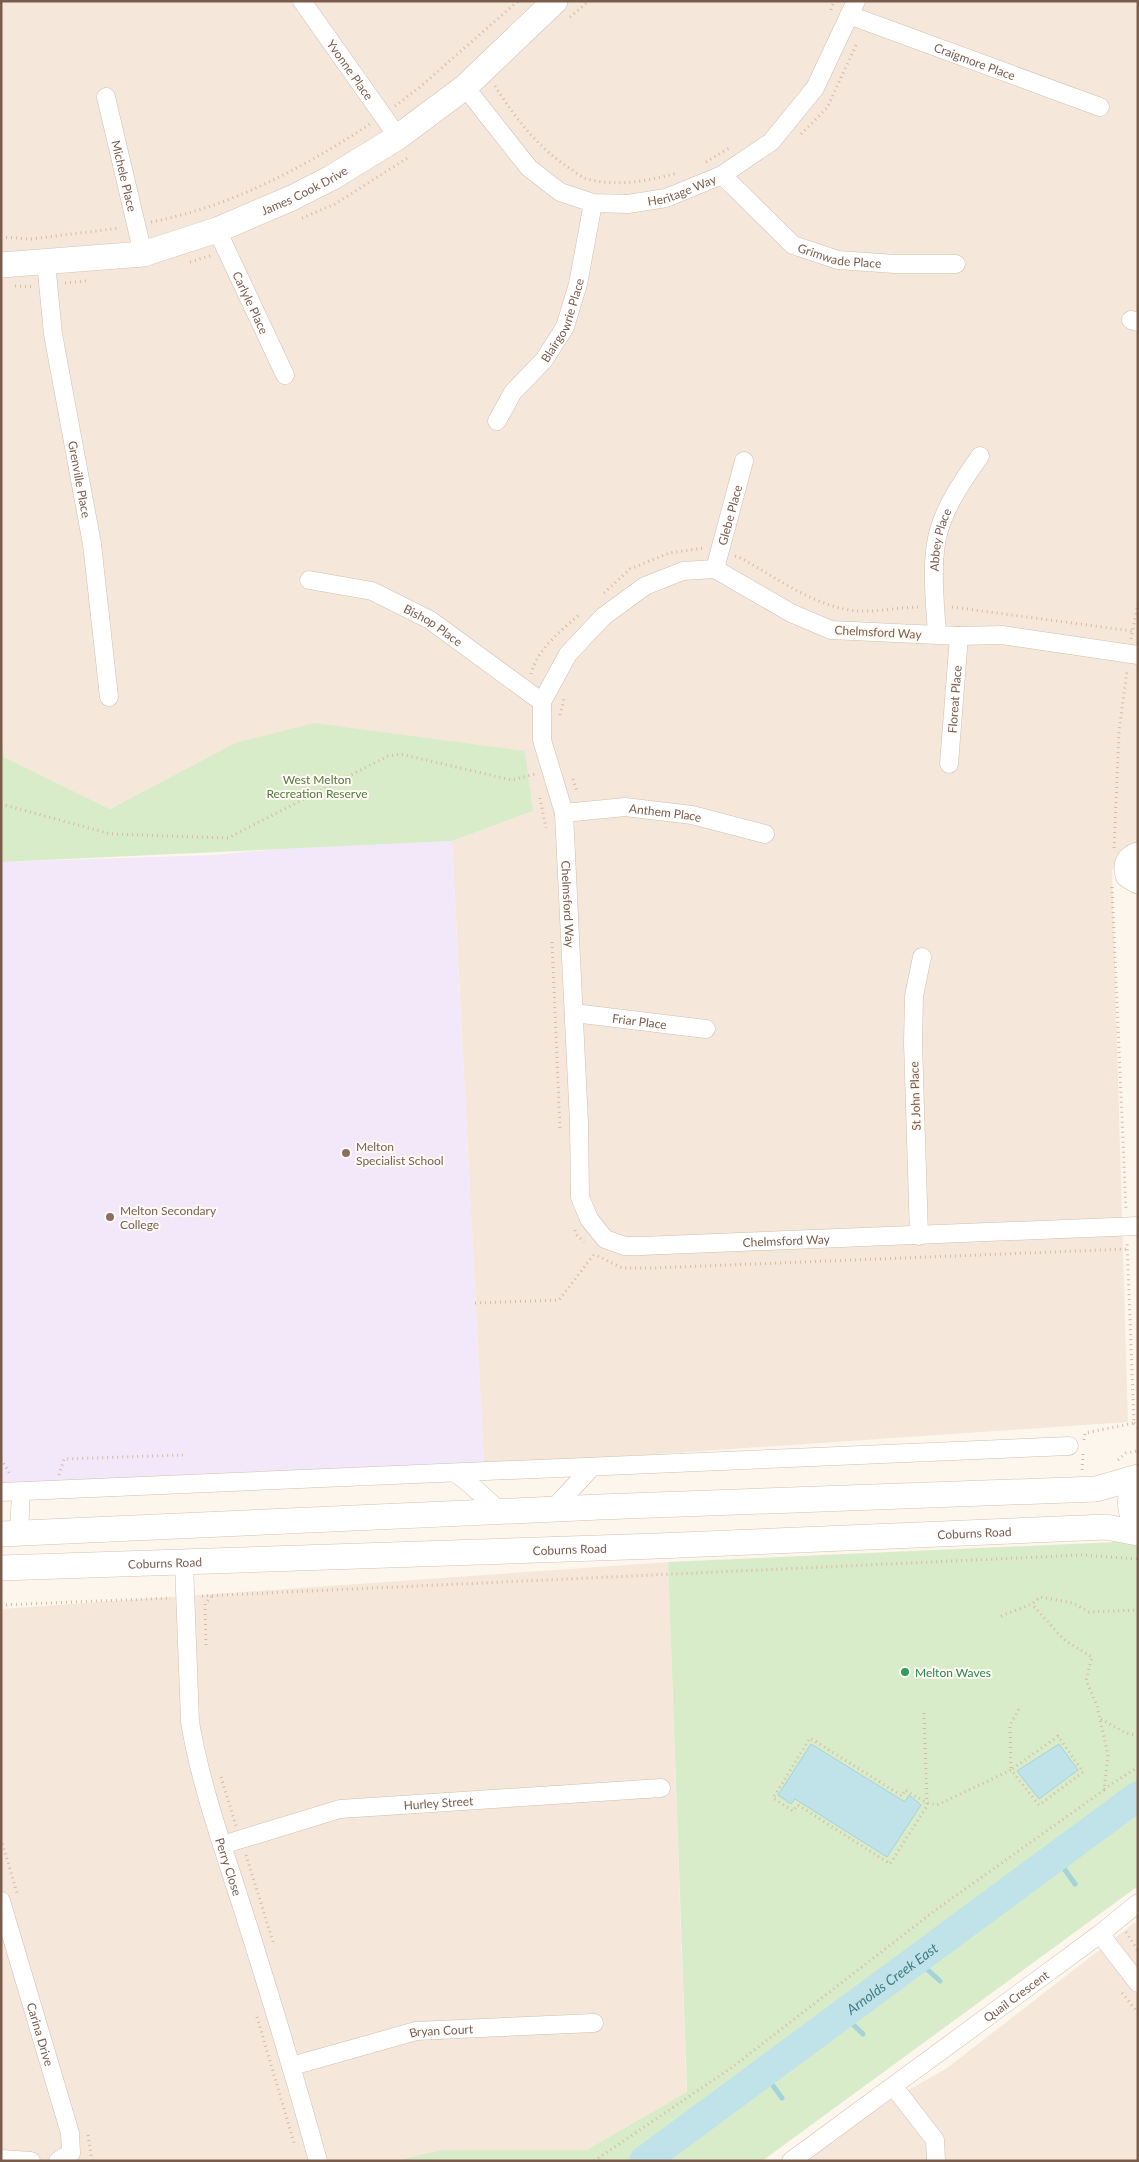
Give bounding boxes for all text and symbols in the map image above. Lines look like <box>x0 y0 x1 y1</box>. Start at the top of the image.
street label: Yvonne Place <box>324 37 377 103</box>
street label: Craigmore Place <box>932 39 1018 83</box>
street label: Michele Place <box>109 139 140 213</box>
street label: James Cook Drive <box>259 162 350 218</box>
street label: Heritage Way <box>646 170 719 208</box>
street label: Grimwade Place <box>796 240 882 271</box>
street label: Carlyle Place <box>230 269 272 336</box>
street label: Blairgowrie Place <box>537 277 586 365</box>
street label: Grenville Place <box>65 440 94 519</box>
street label: Glebe Place <box>714 483 745 547</box>
street label: Abbey Place <box>926 506 954 572</box>
street label: Bishop Place <box>401 601 466 649</box>
street label: Chelmsford Way <box>834 622 923 642</box>
street label: Floreat Place <box>944 665 964 734</box>
park label: West Melton Recreation Reserve <box>266 772 368 801</box>
street label: Anthem Place <box>628 800 703 825</box>
street label: Chelmsford Way <box>559 860 578 949</box>
street label: Friar Place <box>611 1010 668 1032</box>
street label: St John Place <box>906 1061 924 1131</box>
place label: Melton Specialist School <box>356 1139 444 1168</box>
marker: Melton Specialist School <box>340 1147 352 1159</box>
place label: Melton Secondary College <box>120 1203 217 1232</box>
marker: Melton Secondary College <box>104 1211 116 1223</box>
street label: Chelmsford Way <box>742 1231 831 1249</box>
street label: Coburns Road <box>937 1524 1012 1542</box>
street label: Coburns Road <box>532 1540 607 1558</box>
street label: Coburns Road <box>128 1554 202 1571</box>
place label: Melton Waves <box>915 1665 991 1680</box>
marker: Melton Waves <box>899 1666 911 1678</box>
street label: Hurley Street <box>403 1793 474 1812</box>
street label: Perry Close <box>213 1836 245 1898</box>
water label: Arnolds Creek East <box>842 1939 941 2018</box>
street label: Quail Crescent <box>980 1966 1052 2025</box>
street label: Carina Drive <box>24 2001 57 2068</box>
street label: Bryan Court <box>407 2021 474 2040</box>

